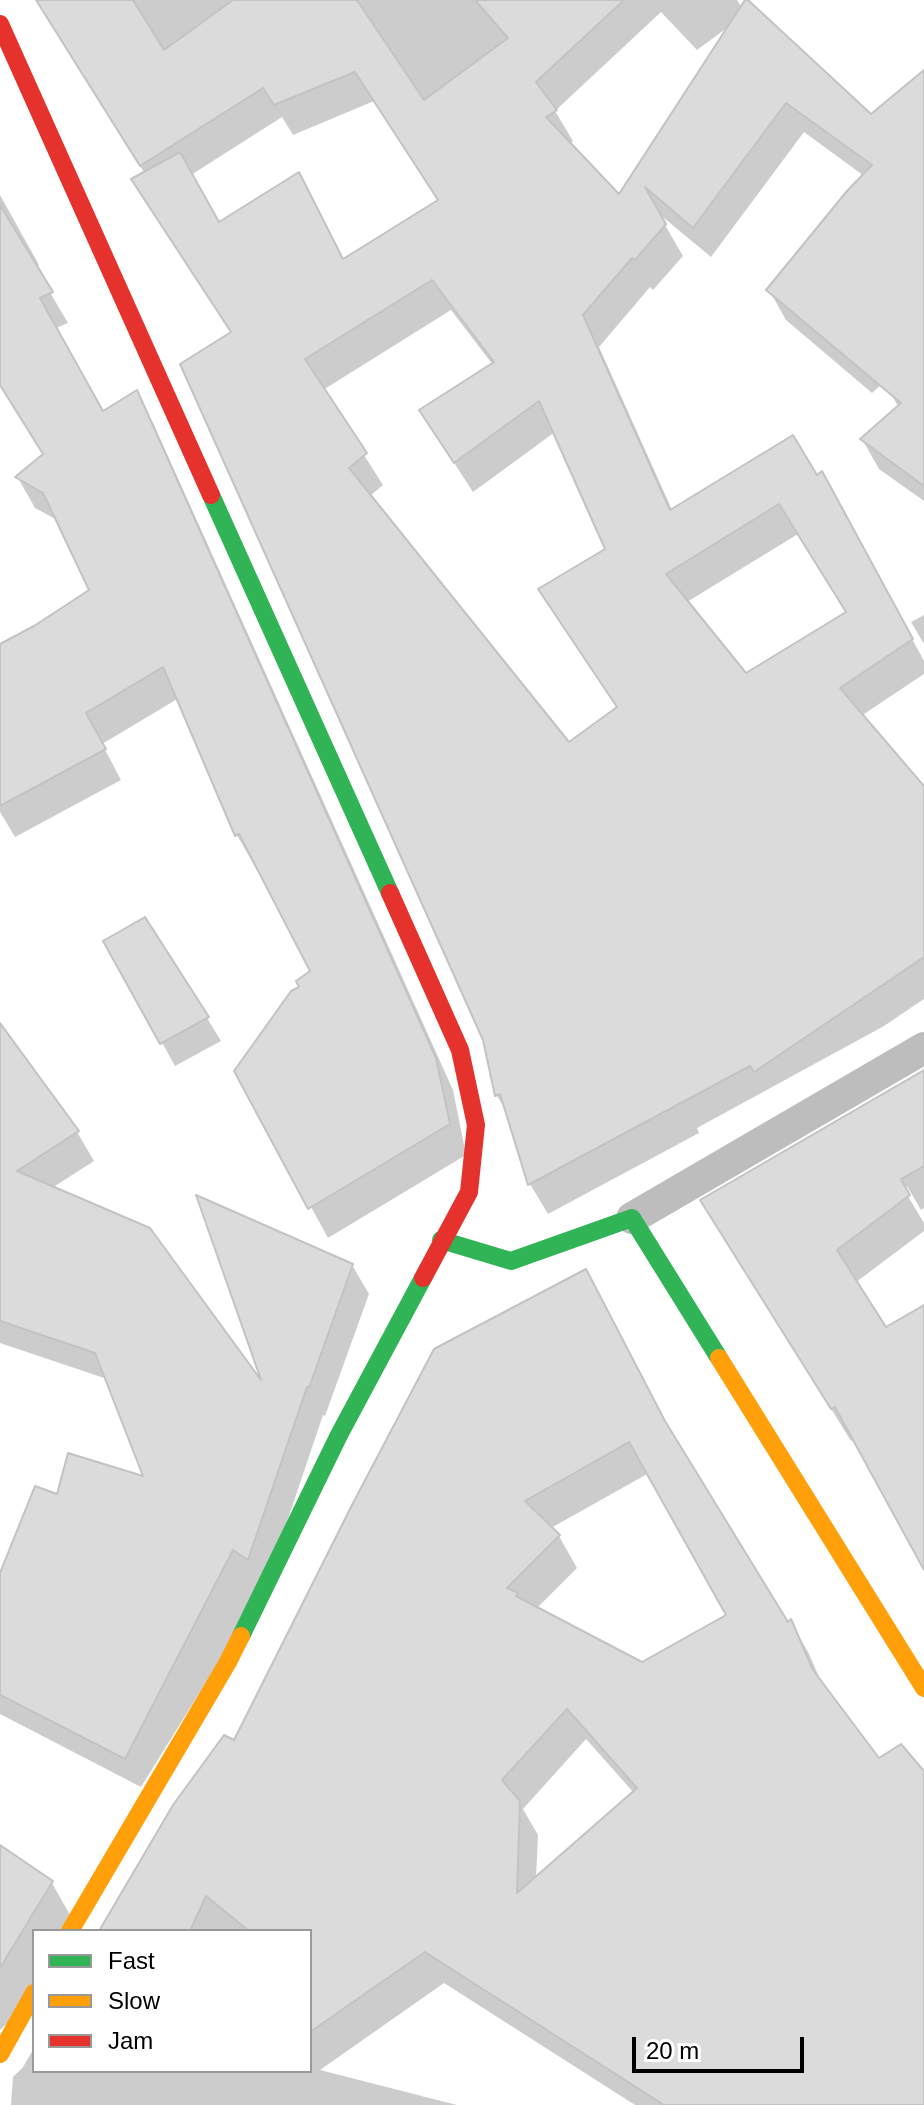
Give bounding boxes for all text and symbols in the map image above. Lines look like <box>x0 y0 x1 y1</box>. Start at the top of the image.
legend <box>32 1929 312 2073</box>
text: Fast <box>108 1947 155 1974</box>
text: Slow <box>108 1987 160 2014</box>
scale bar <box>636 2021 808 2071</box>
text: Jam <box>108 2027 153 2054</box>
text: 20 m <box>646 2037 699 2064</box>

